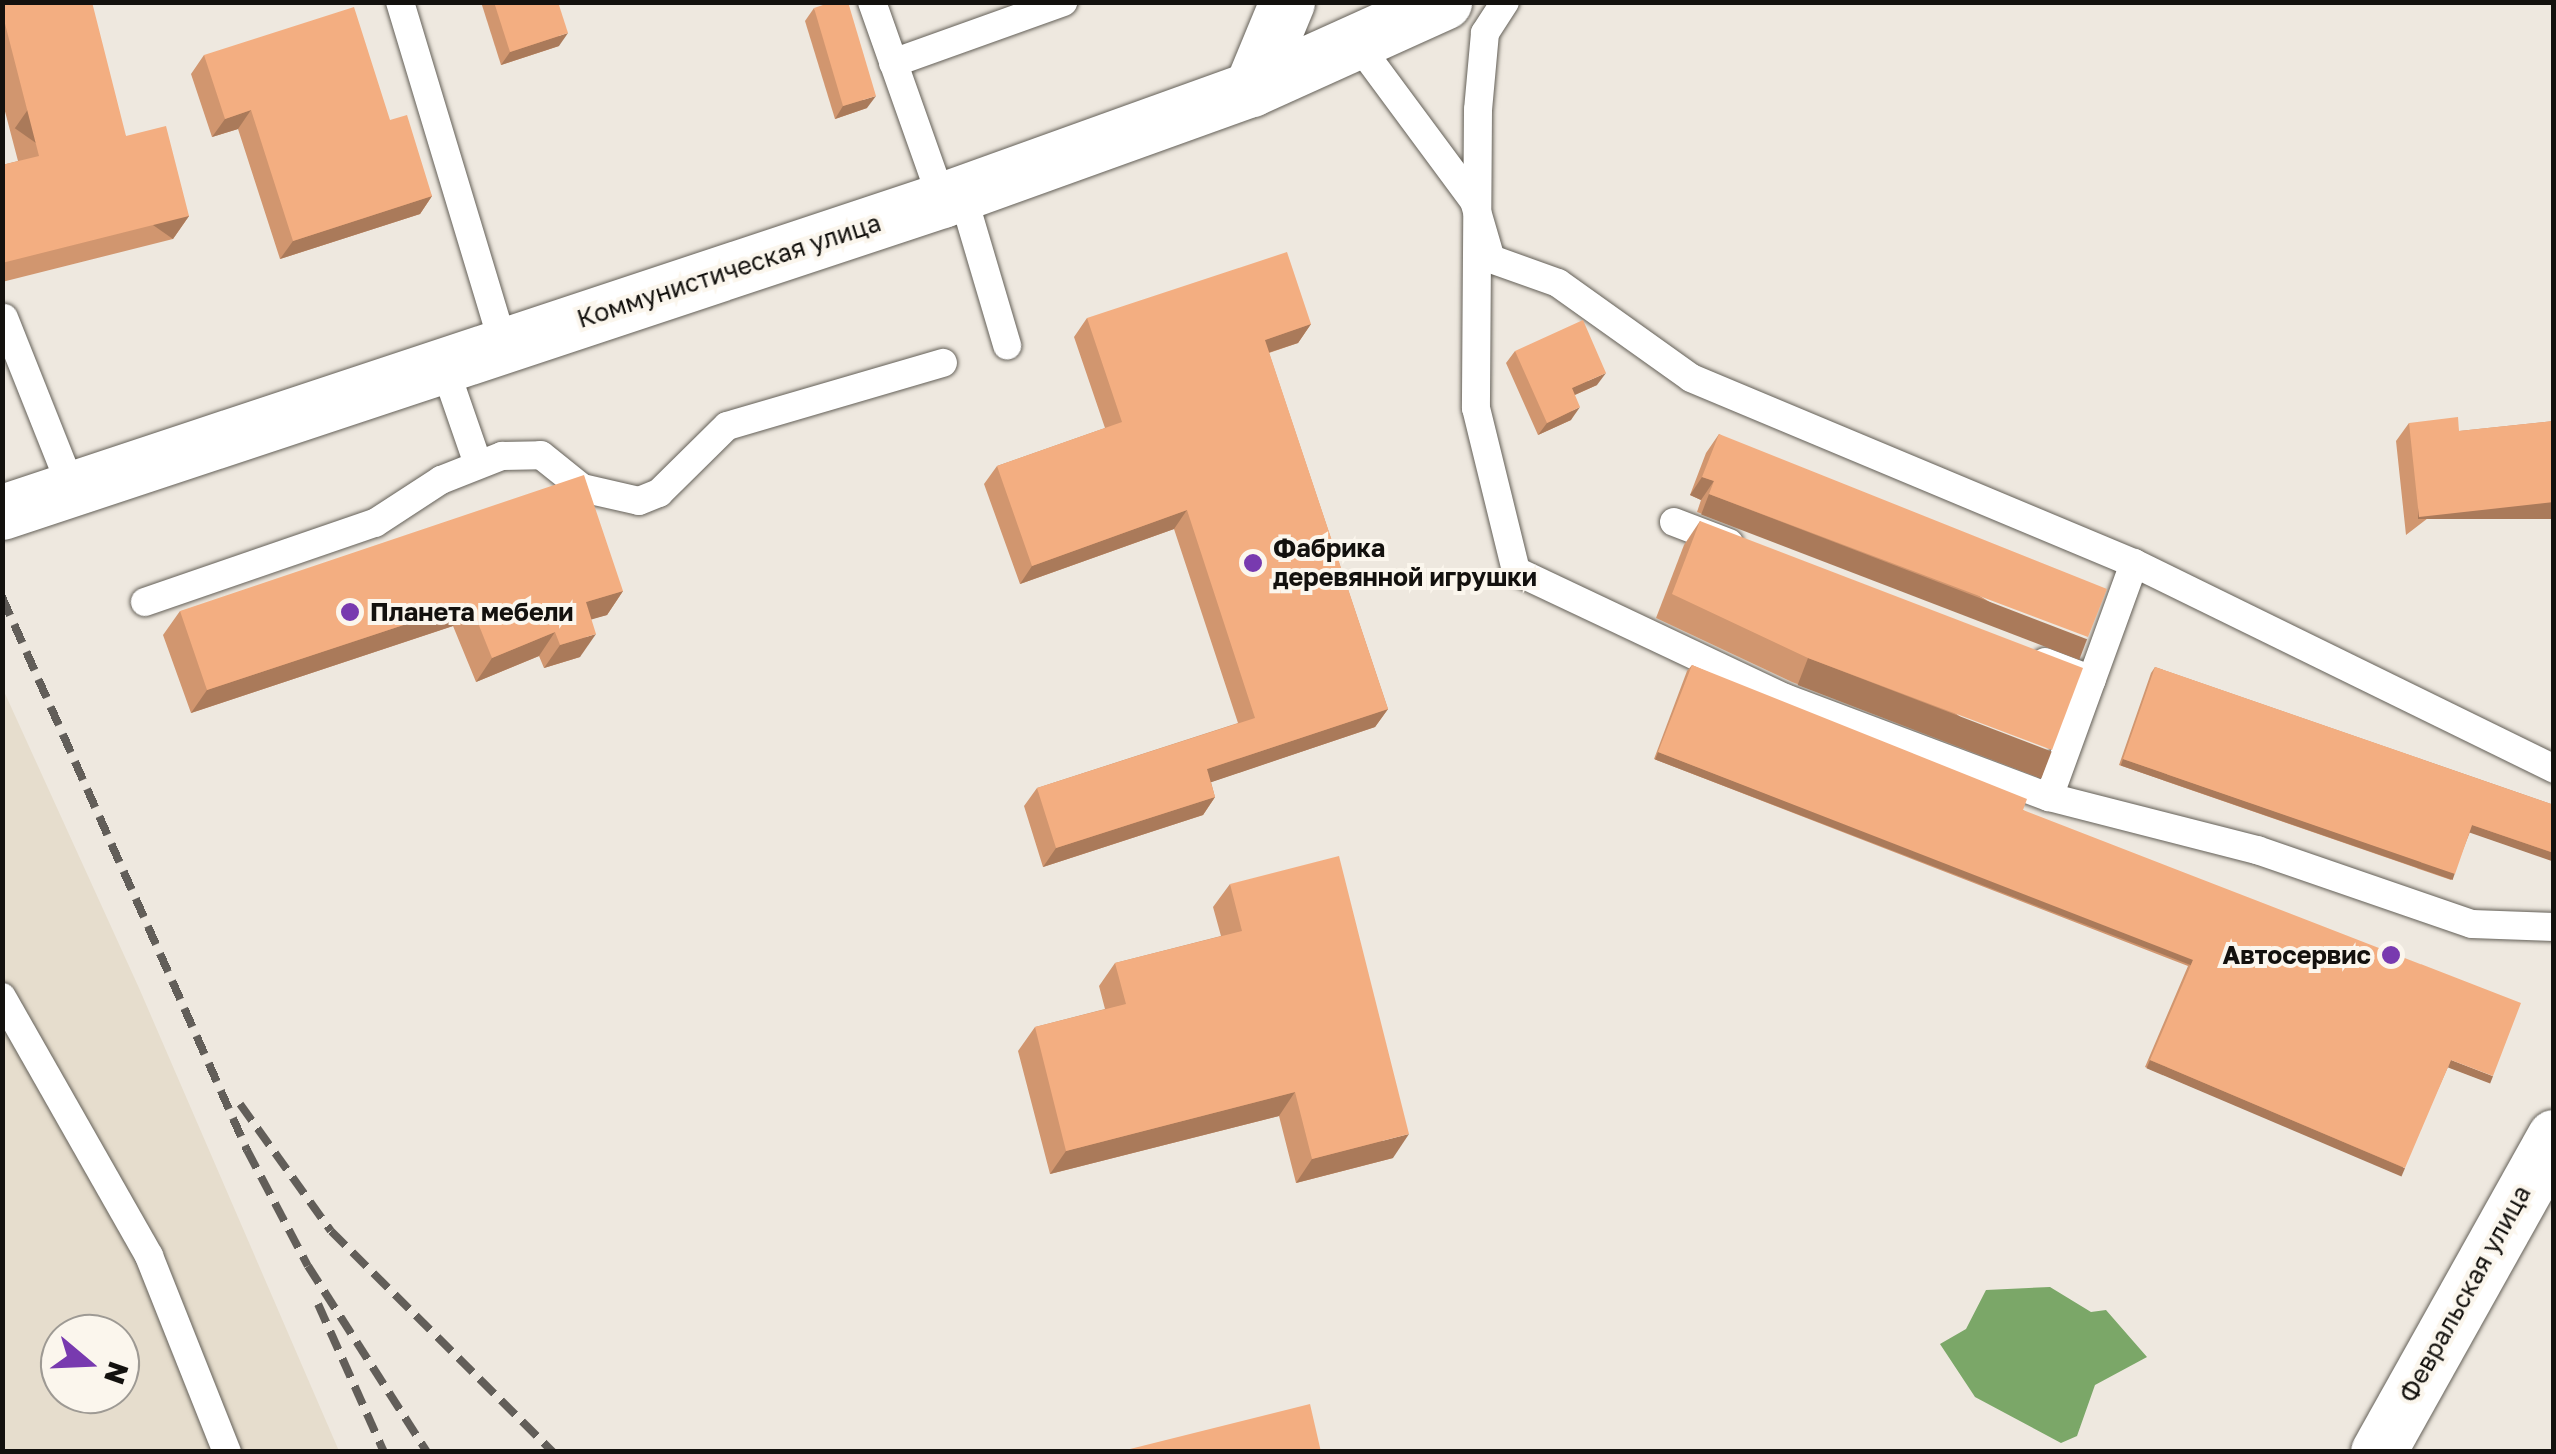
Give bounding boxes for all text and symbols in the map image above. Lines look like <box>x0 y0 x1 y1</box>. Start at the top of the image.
street label: Коммунистическая улица <box>573 208 885 334</box>
place label: Фабрика деревянной игрушки <box>1273 534 1537 593</box>
marker: Фабрика деревянной игрушки <box>1242 552 1264 574</box>
place label: Планета мебели <box>370 597 574 627</box>
marker: Планета мебели <box>339 601 361 623</box>
place label: Автосервис <box>2223 940 2371 970</box>
marker: Автосервис <box>2380 944 2402 966</box>
street label: Февральская улица <box>2393 1180 2537 1408</box>
north arrow <box>40 1314 140 1414</box>
text: N <box>98 1358 136 1389</box>

